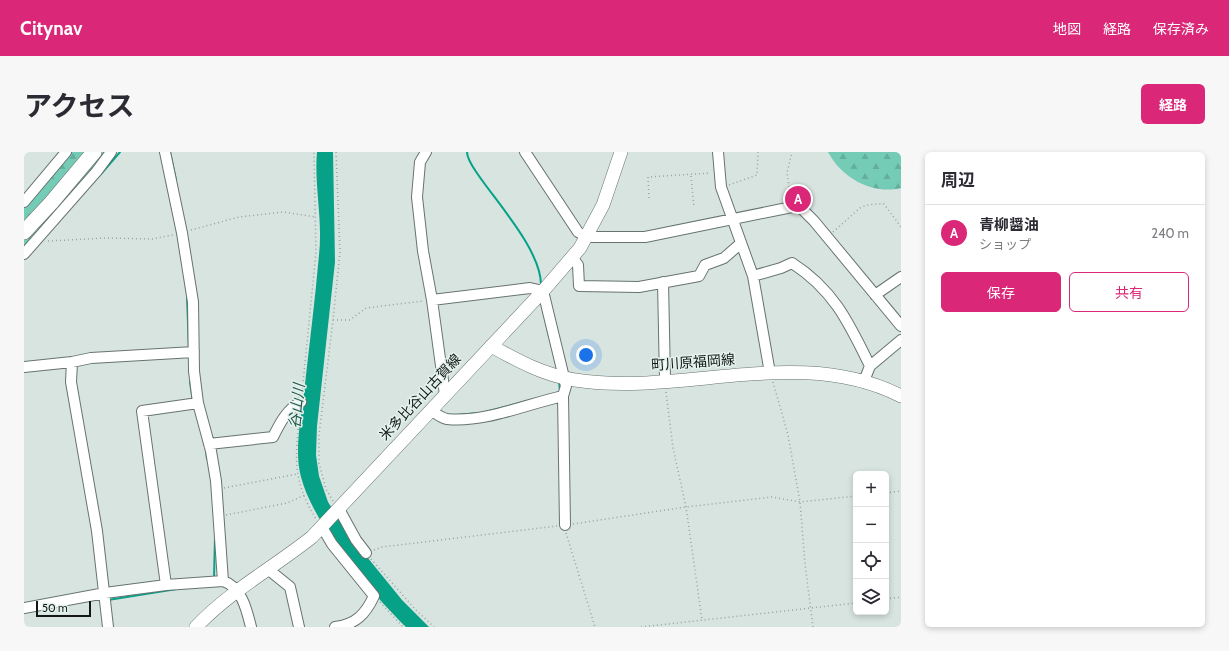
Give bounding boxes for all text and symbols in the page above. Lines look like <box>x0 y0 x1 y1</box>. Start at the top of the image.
text: Citynav <box>20 17 82 40</box>
text: 地図 <box>1053 20 1081 38</box>
text: 経路 <box>1103 20 1131 38</box>
text: 保存済み <box>1153 20 1209 38</box>
button: 経路 <box>1141 84 1205 124</box>
text: アクセス <box>24 89 135 123</box>
text: 周辺 <box>941 170 975 190</box>
pin: A <box>785 184 811 214</box>
text: 青柳醤油 <box>979 216 1039 234</box>
text: A <box>950 225 958 241</box>
text: 240 m <box>1151 225 1189 241</box>
text: ショップ <box>979 236 1031 252</box>
button: 保存 <box>941 272 1061 312</box>
button: 共有 <box>1069 272 1189 312</box>
your location <box>576 345 596 365</box>
street label: 米多比谷山古賀線 <box>375 350 465 444</box>
street label: 町川原福岡線 <box>650 350 736 374</box>
water label: 谷山川 <box>286 381 309 429</box>
map controls <box>853 471 889 615</box>
button: + <box>853 471 889 507</box>
button: − <box>853 507 889 543</box>
button: locate <box>853 543 889 579</box>
button: layers <box>853 579 889 615</box>
scale bar <box>36 599 91 618</box>
text: 50 m <box>42 601 68 615</box>

